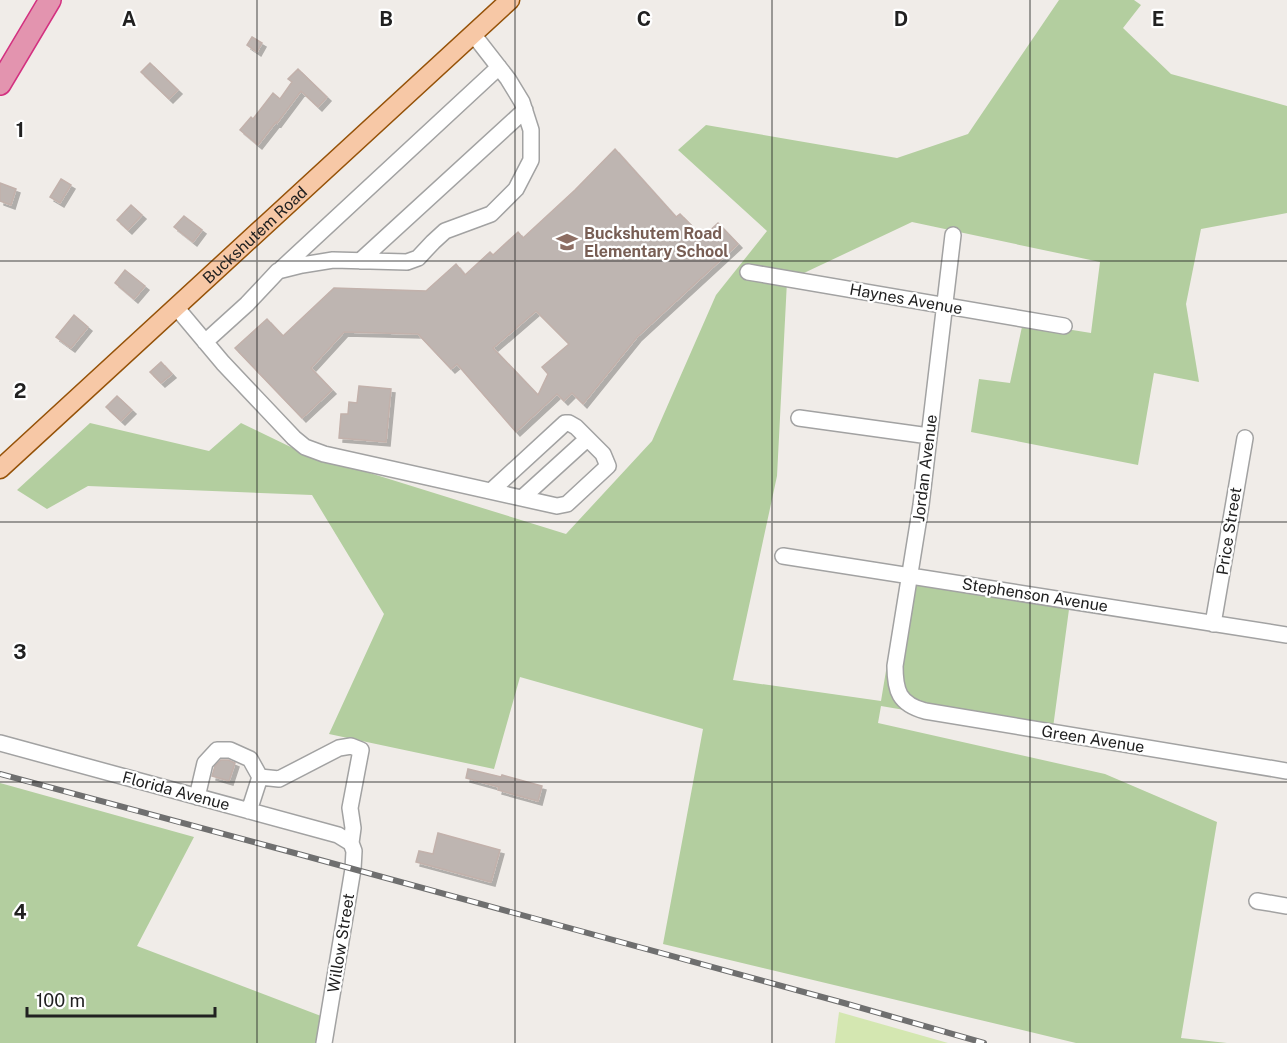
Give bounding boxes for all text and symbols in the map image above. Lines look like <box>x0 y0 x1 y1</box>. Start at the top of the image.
text: A <box>122 7 136 31</box>
text: B <box>379 7 393 31</box>
text: C <box>637 7 651 31</box>
text: D <box>894 7 908 31</box>
text: E <box>1152 7 1164 31</box>
text: 1 <box>16 118 24 142</box>
street label: Buckshutem Road <box>199 182 311 287</box>
place label: Buckshutem Road Elementary School <box>584 224 729 261</box>
school or university icon: Buckshutem Road Elementary School <box>555 230 579 254</box>
street label: Haynes Avenue <box>848 280 964 318</box>
text: 2 <box>14 379 26 403</box>
street label: Jordan Avenue <box>909 413 941 523</box>
street label: Price Street <box>1213 486 1245 576</box>
street label: Stephenson Avenue <box>961 574 1109 616</box>
text: 3 <box>13 640 27 664</box>
street label: Green Avenue <box>1040 721 1146 757</box>
street label: Florida Avenue <box>120 768 232 814</box>
street label: Willow Street <box>324 892 358 994</box>
text: 4 <box>13 900 27 924</box>
scale bar <box>27 980 214 1018</box>
text: 100 m <box>36 990 85 1011</box>

